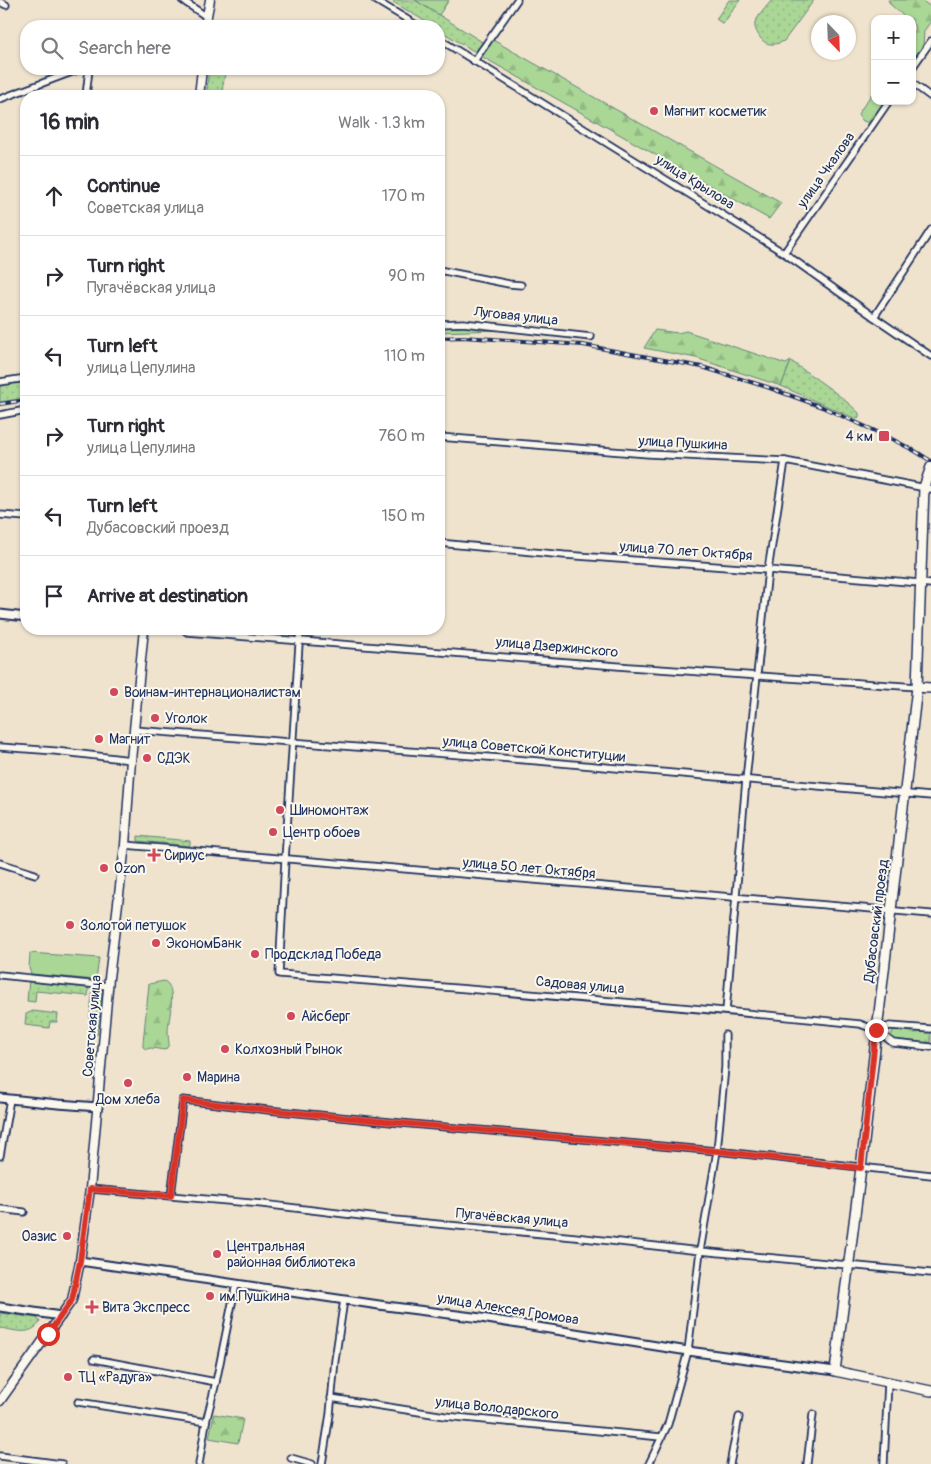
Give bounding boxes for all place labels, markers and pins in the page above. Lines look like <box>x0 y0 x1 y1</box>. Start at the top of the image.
place label: Магнит косметик <box>664 103 767 120</box>
marker: Магнит косметик <box>648 105 660 117</box>
place label: 4 км <box>845 428 873 445</box>
marker: 4 км <box>877 429 891 443</box>
place label: Воинам-интернационалистам <box>124 684 301 701</box>
marker: Воинам-интернационалистам <box>108 686 120 698</box>
place label: Уголок <box>165 710 208 727</box>
marker: Уголок <box>149 712 161 724</box>
place label: Магнит <box>109 731 151 748</box>
marker: Магнит <box>93 733 105 745</box>
place label: СДЭК <box>157 750 191 767</box>
marker: СДЭК <box>141 752 153 764</box>
place label: Шиномонтаж <box>290 802 368 819</box>
marker: Шиномонтаж <box>274 804 286 816</box>
place label: Центр обоев <box>283 824 360 841</box>
marker: Центр обоев <box>267 826 279 838</box>
place label: Сириус <box>164 847 205 864</box>
marker: Сириус <box>148 849 160 861</box>
place label: Ozon <box>114 860 146 877</box>
marker: Ozon <box>98 862 110 874</box>
place label: Золотой петушок <box>80 917 187 934</box>
marker: Золотой петушок <box>64 919 76 931</box>
place label: ЭкономБанк <box>166 935 242 952</box>
marker: ЭкономБанк <box>150 937 162 949</box>
place label: Продсклад Победа <box>265 946 381 963</box>
marker: Продсклад Победа <box>249 948 261 960</box>
place label: Айсберг <box>301 1008 350 1025</box>
marker: Айсберг <box>285 1010 297 1022</box>
place label: Колхозный Рынок <box>235 1041 343 1058</box>
marker: Колхозный Рынок <box>219 1043 231 1055</box>
place label: Марина <box>197 1069 240 1086</box>
marker: Марина <box>181 1071 193 1083</box>
marker: Дом хлеба <box>122 1077 134 1089</box>
place label: Дом хлеба <box>95 1091 160 1108</box>
place label: Оазис <box>22 1228 57 1245</box>
marker: Оазис <box>61 1230 73 1242</box>
place label: Центральная районная библиотека <box>227 1238 356 1271</box>
marker: Центральная районная библиотека <box>211 1248 223 1260</box>
place label: им.Пушкина <box>220 1288 290 1305</box>
marker: им.Пушкина <box>204 1290 216 1302</box>
place label: Вита Экспресс <box>102 1299 190 1316</box>
marker: Вита Экспресс <box>86 1301 98 1313</box>
place label: ТЦ «Радуга» <box>78 1369 152 1386</box>
marker: ТЦ «Радуга» <box>62 1371 74 1383</box>

